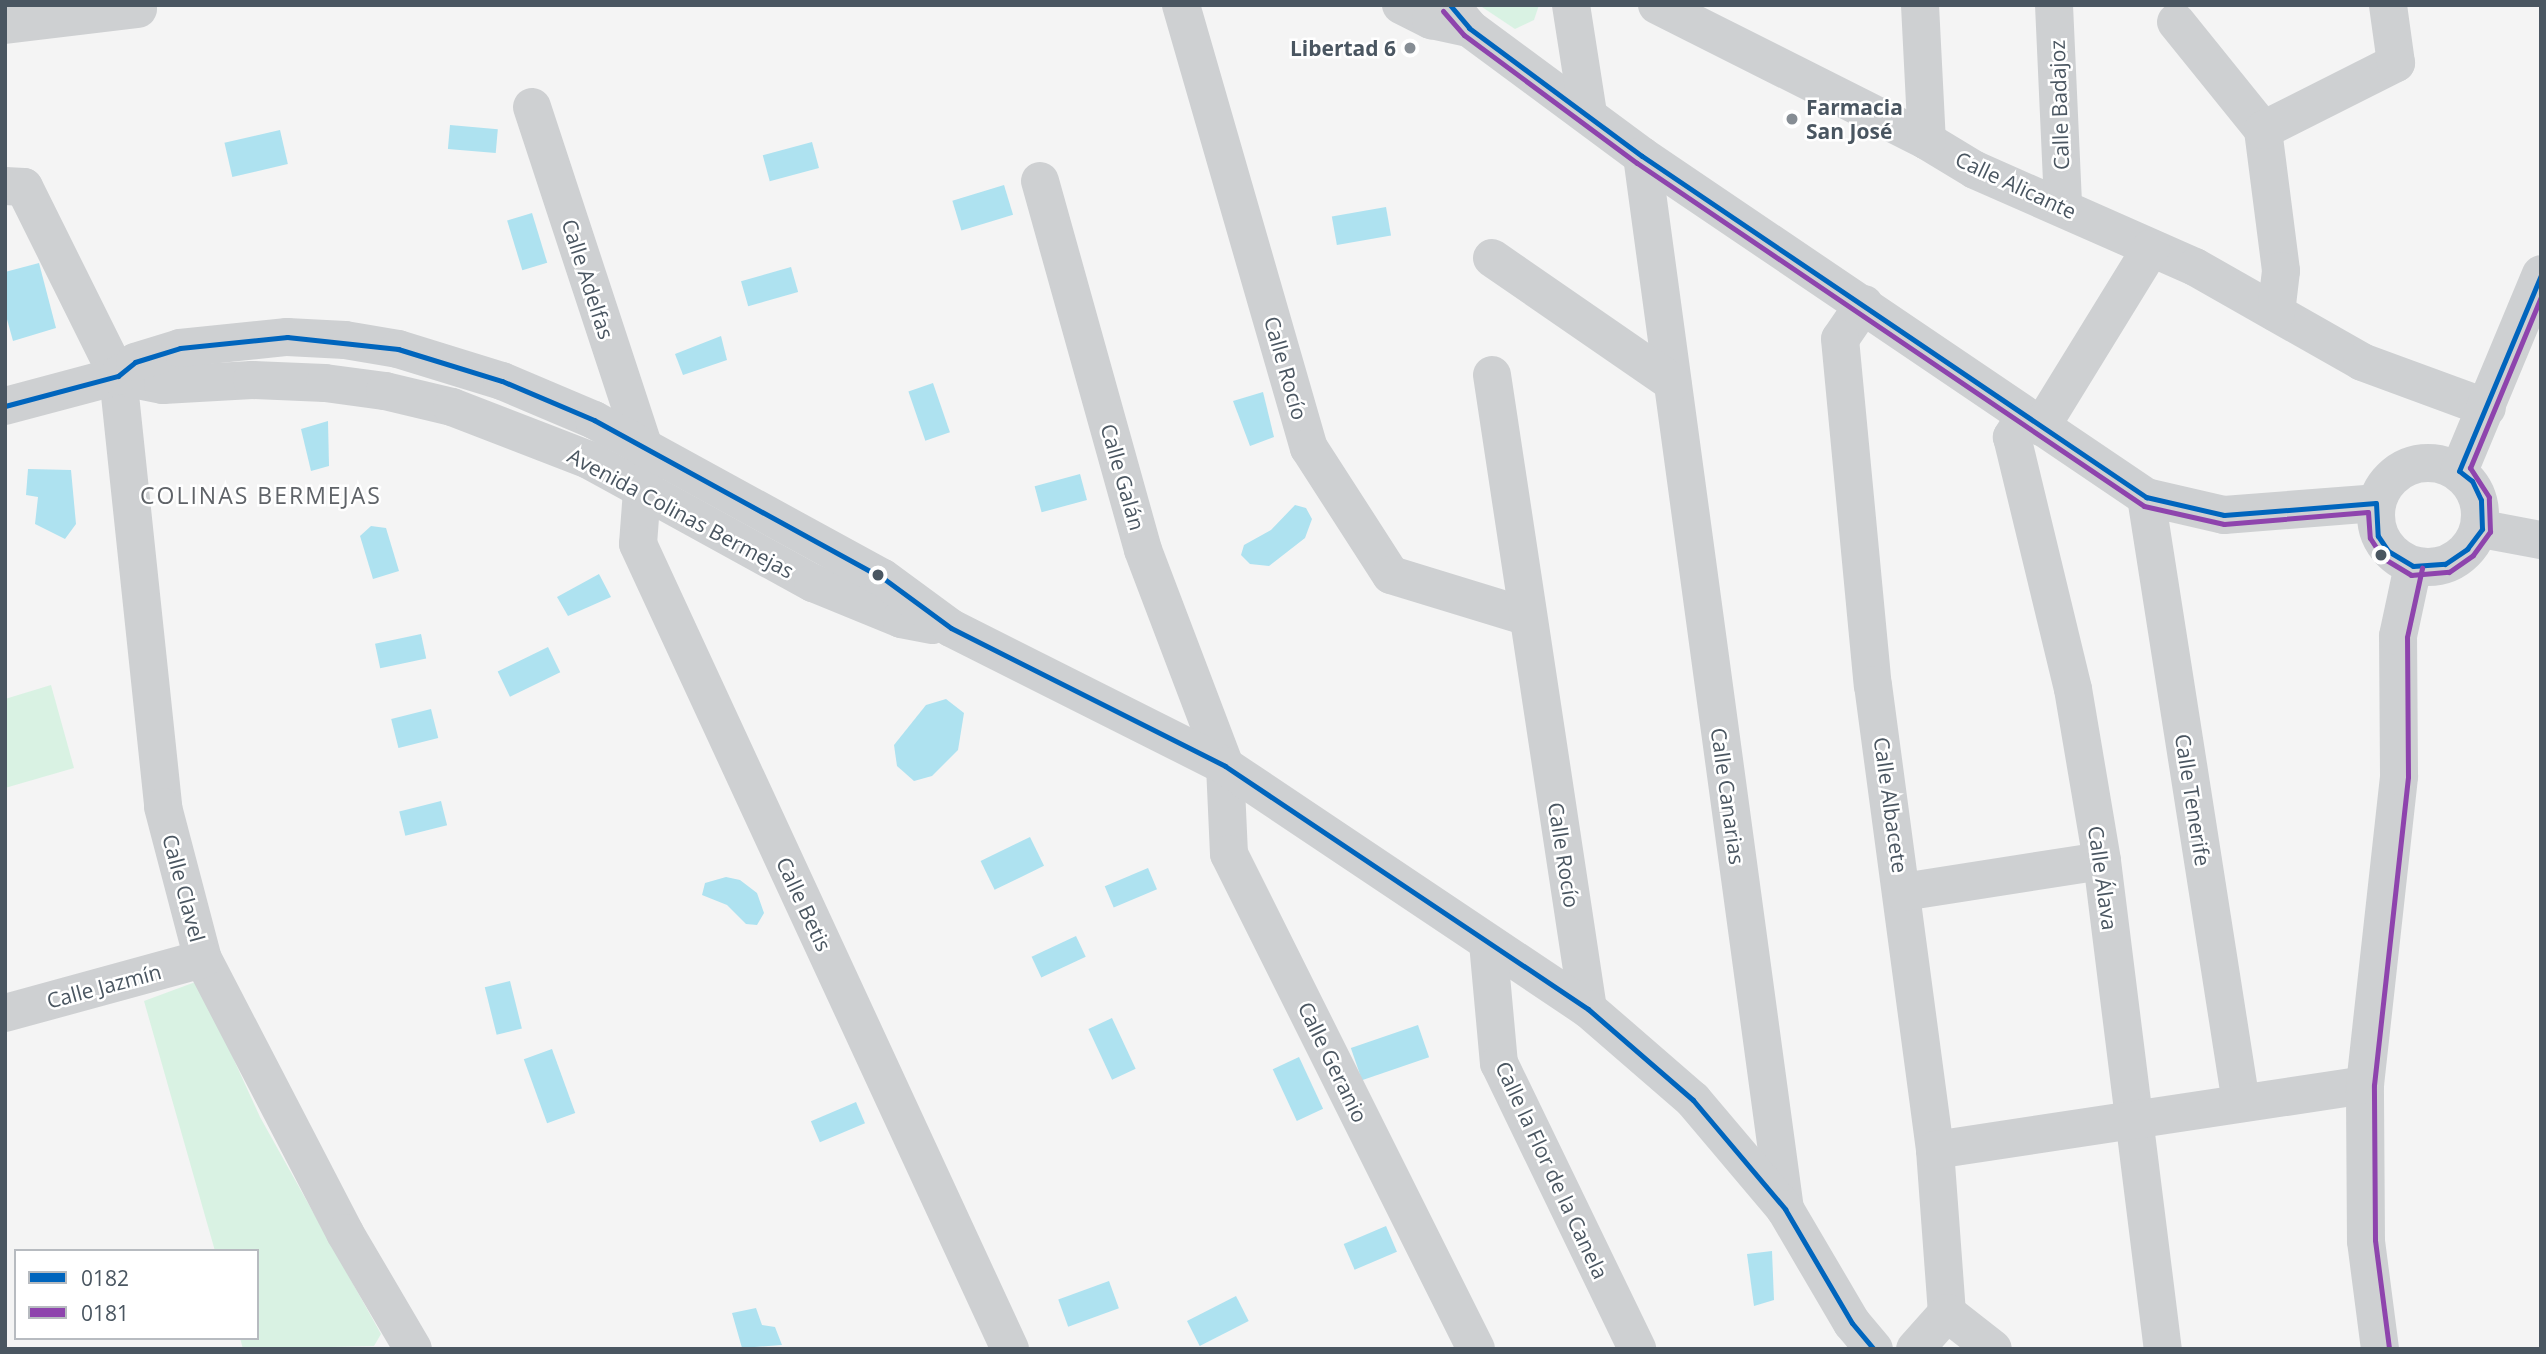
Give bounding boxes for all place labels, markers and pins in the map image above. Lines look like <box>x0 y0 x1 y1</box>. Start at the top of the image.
place label: Libertad 6 <box>1290 35 1396 61</box>
marker: Libertad 6 <box>1402 40 1418 56</box>
place label: Farmacia San José <box>1806 94 1903 144</box>
marker: Farmacia San José <box>1784 111 1800 127</box>
unlabelled marker <box>2374 548 2388 562</box>
unlabelled marker <box>871 568 885 582</box>

